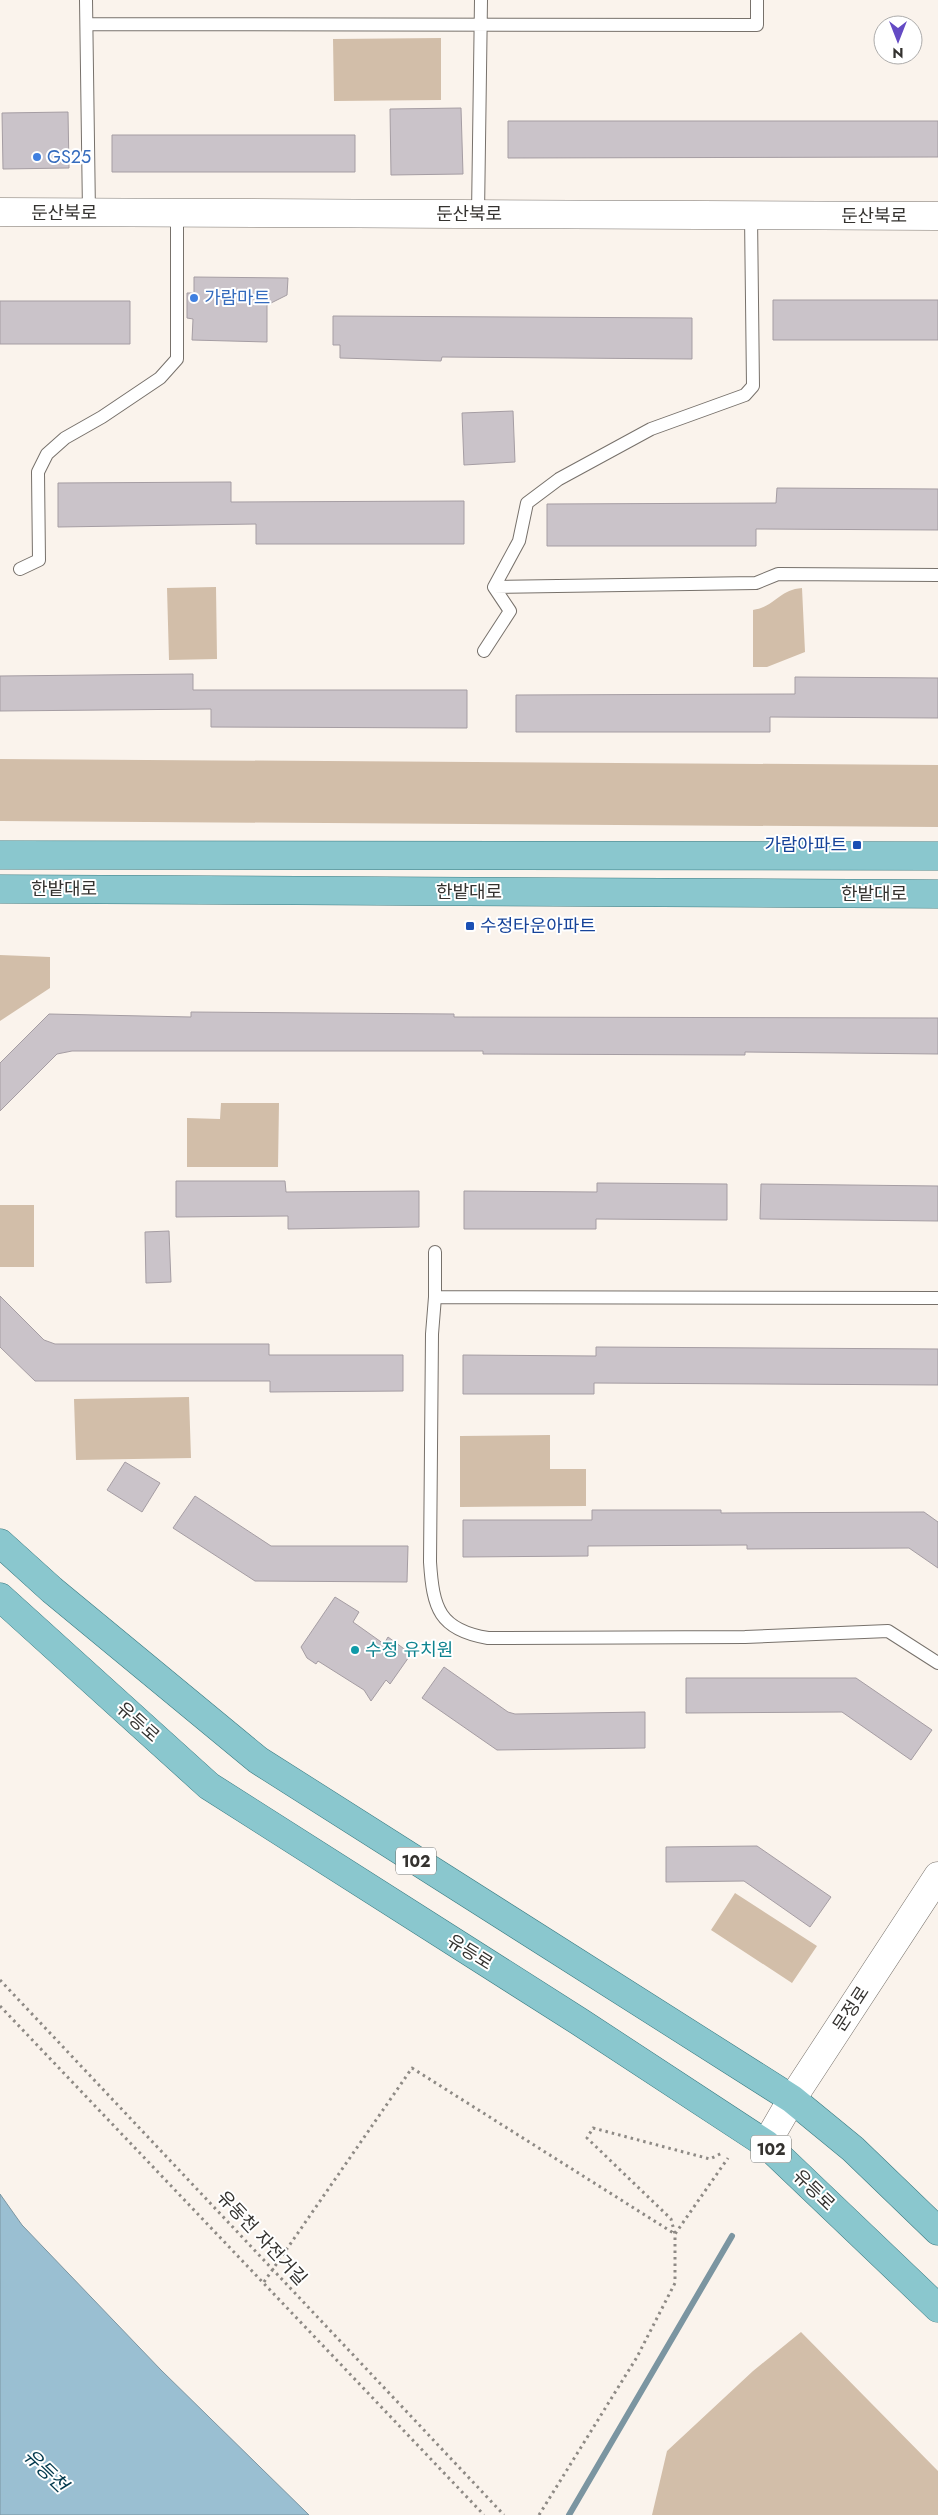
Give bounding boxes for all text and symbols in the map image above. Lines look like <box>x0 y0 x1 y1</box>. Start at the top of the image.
north arrow <box>873 15 923 65</box>
text: N <box>892 43 904 63</box>
place label: GS25 <box>47 144 91 170</box>
marker: GS25 <box>31 151 43 163</box>
street label: 둔산북로 <box>31 200 97 226</box>
street label: 둔산북로 <box>436 201 502 227</box>
street label: 둔산북로 <box>841 203 907 229</box>
place label: 가람마트 <box>204 285 270 311</box>
marker: 가람마트 <box>188 292 200 304</box>
place label: 가람아파트 <box>764 832 847 858</box>
marker: 가람아파트 <box>851 839 863 851</box>
street label: 한밭대로 <box>31 876 97 902</box>
street label: 한밭대로 <box>436 879 502 905</box>
street label: 한밭대로 <box>841 881 907 907</box>
place label: 수정타운아파트 <box>480 913 596 939</box>
marker: 수정타운아파트 <box>464 920 476 932</box>
place label: 수정 유치원 <box>365 1637 453 1663</box>
marker: 수정 유치원 <box>349 1644 361 1656</box>
street label: 유등로 <box>111 1696 165 1748</box>
road number: 102 <box>396 1848 436 1874</box>
street label: 유등로 <box>442 1928 498 1976</box>
street label: 문정로 <box>827 1981 875 2037</box>
road number: 102 <box>751 2136 791 2162</box>
street label: 유등로 <box>787 2163 841 2217</box>
street label: 유동천 자전거길 <box>211 2185 313 2291</box>
water label: 유등천 <box>17 2442 75 2499</box>

